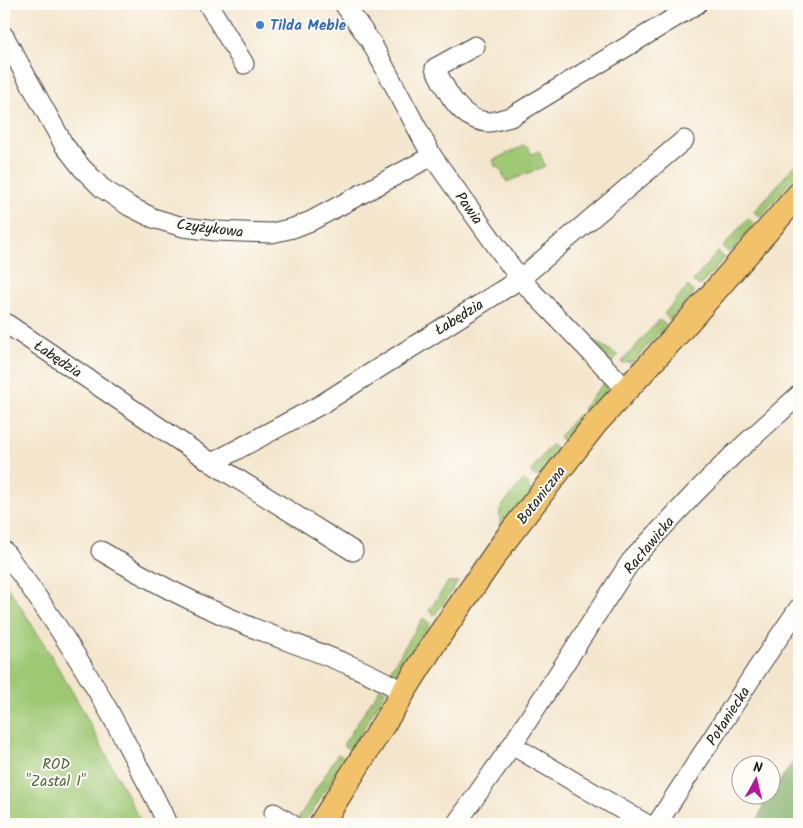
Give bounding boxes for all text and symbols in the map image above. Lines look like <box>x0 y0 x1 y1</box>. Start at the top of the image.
place label: Tilda Meble <box>270 14 347 38</box>
marker: Tilda Meble <box>254 19 266 31</box>
street label: Pawia <box>448 187 488 230</box>
street label: Czyżykowa <box>175 213 245 245</box>
street label: Łabędzia <box>430 293 489 342</box>
street label: Łabędzia <box>28 335 86 385</box>
street label: Botaniczna <box>511 461 573 530</box>
street label: Racławicka <box>618 511 681 580</box>
street label: Połaniecka <box>701 682 757 751</box>
park label: ROD "Zastal I" <box>26 753 86 794</box>
north arrow <box>730 756 780 806</box>
text: N <box>752 757 764 780</box>

